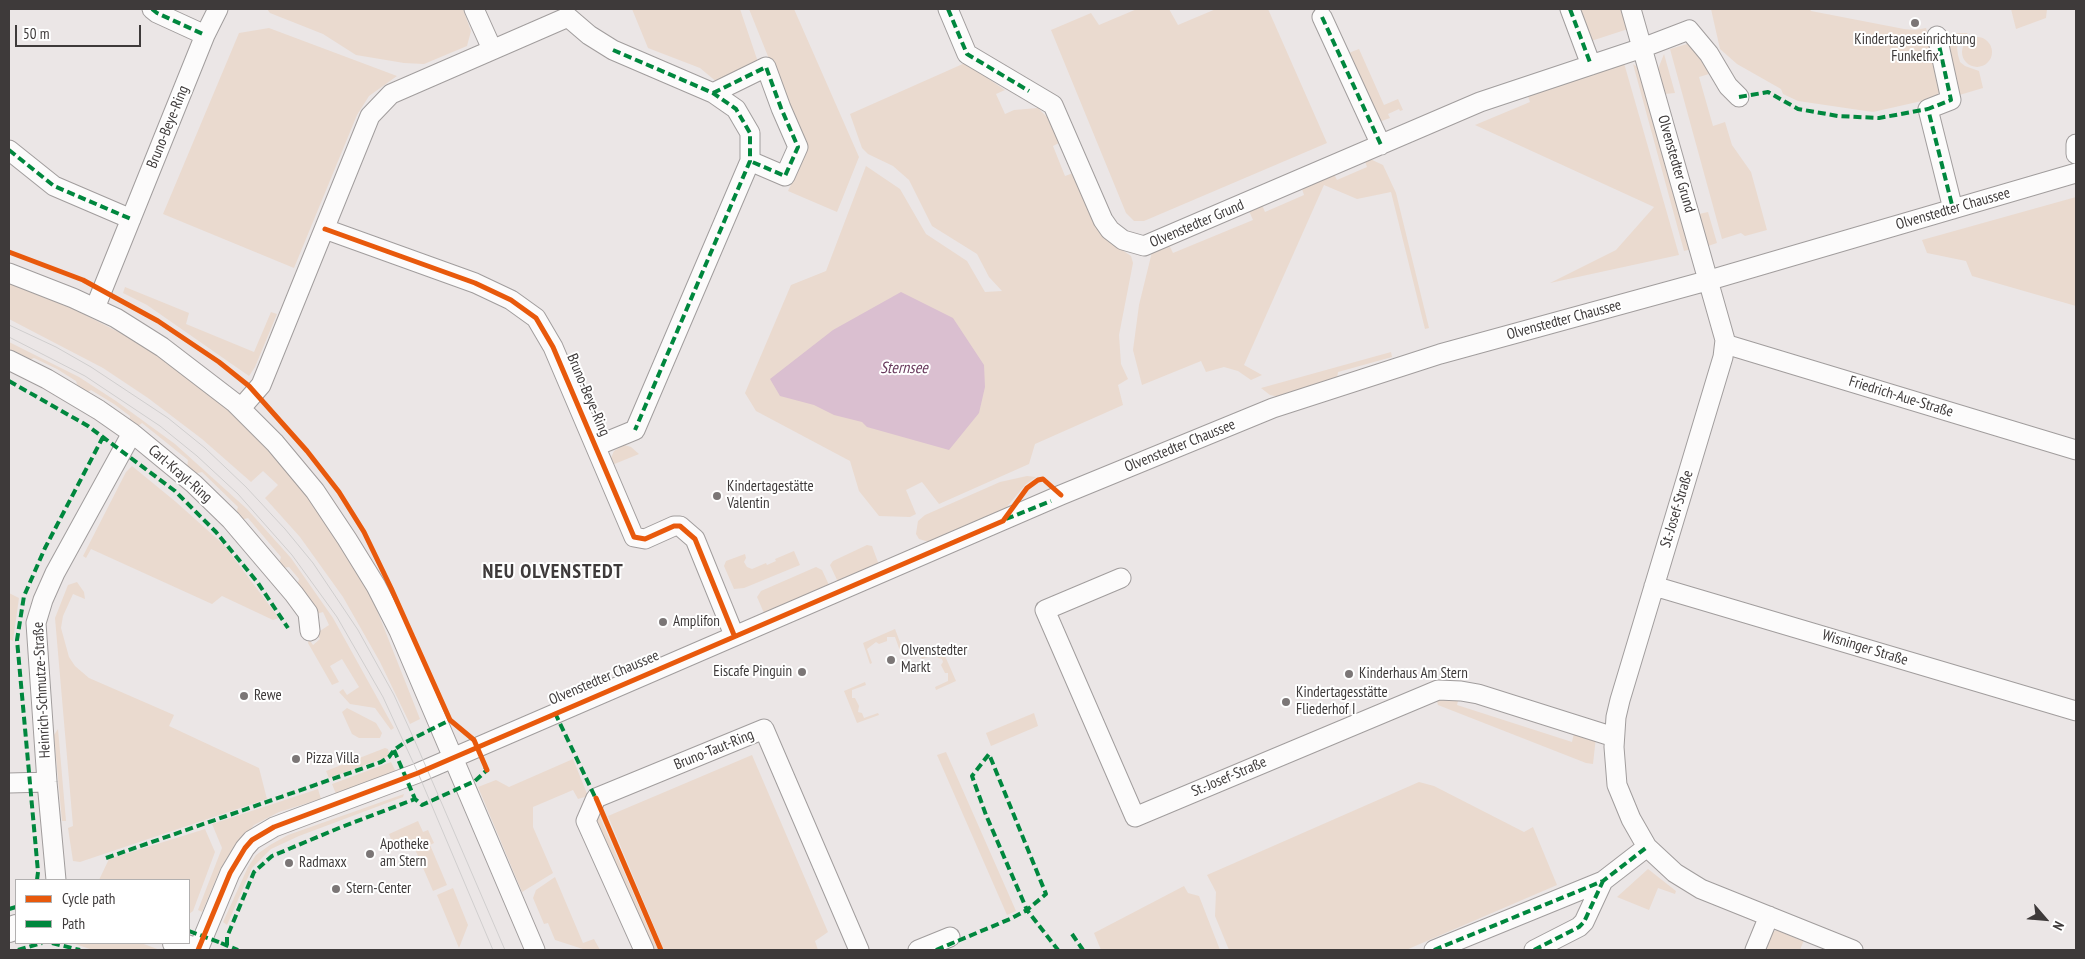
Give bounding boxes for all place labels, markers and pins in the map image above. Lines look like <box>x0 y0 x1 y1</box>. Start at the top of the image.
marker: Kindertageseinrichtung Funkelfix <box>1909 17 1921 29</box>
place label: Kindertageseinrichtung Funkelfix <box>1854 31 1976 66</box>
place label: Kindertagestätte Valentin <box>727 478 814 513</box>
marker: Kindertagestätte Valentin <box>711 490 723 502</box>
place label: Amplifon <box>673 613 720 631</box>
marker: Amplifon <box>657 616 669 628</box>
place label: Olvenstedter Markt <box>901 642 967 677</box>
marker: Olvenstedter Markt <box>885 654 897 666</box>
place label: Eiscafe Pinguin <box>713 663 792 681</box>
place label: Kinderhaus Am Stern <box>1359 665 1468 683</box>
marker: Eiscafe Pinguin <box>796 666 808 678</box>
marker: Kinderhaus Am Stern <box>1343 668 1355 680</box>
place label: Kindertagesstätte Fliederhof I <box>1296 684 1388 719</box>
place label: Rewe <box>254 687 282 705</box>
marker: Rewe <box>238 690 250 702</box>
marker: Kindertagesstätte Fliederhof I <box>1280 696 1292 708</box>
place label: Pizza Villa <box>306 750 359 768</box>
marker: Pizza Villa <box>290 753 302 765</box>
place label: Apotheke am Stern <box>380 836 429 871</box>
marker: Apotheke am Stern <box>364 848 376 860</box>
place label: Radmaxx <box>299 854 347 872</box>
marker: Radmaxx <box>283 857 295 869</box>
place label: Stern-Center <box>346 880 411 898</box>
marker: Stern-Center <box>330 883 342 895</box>

